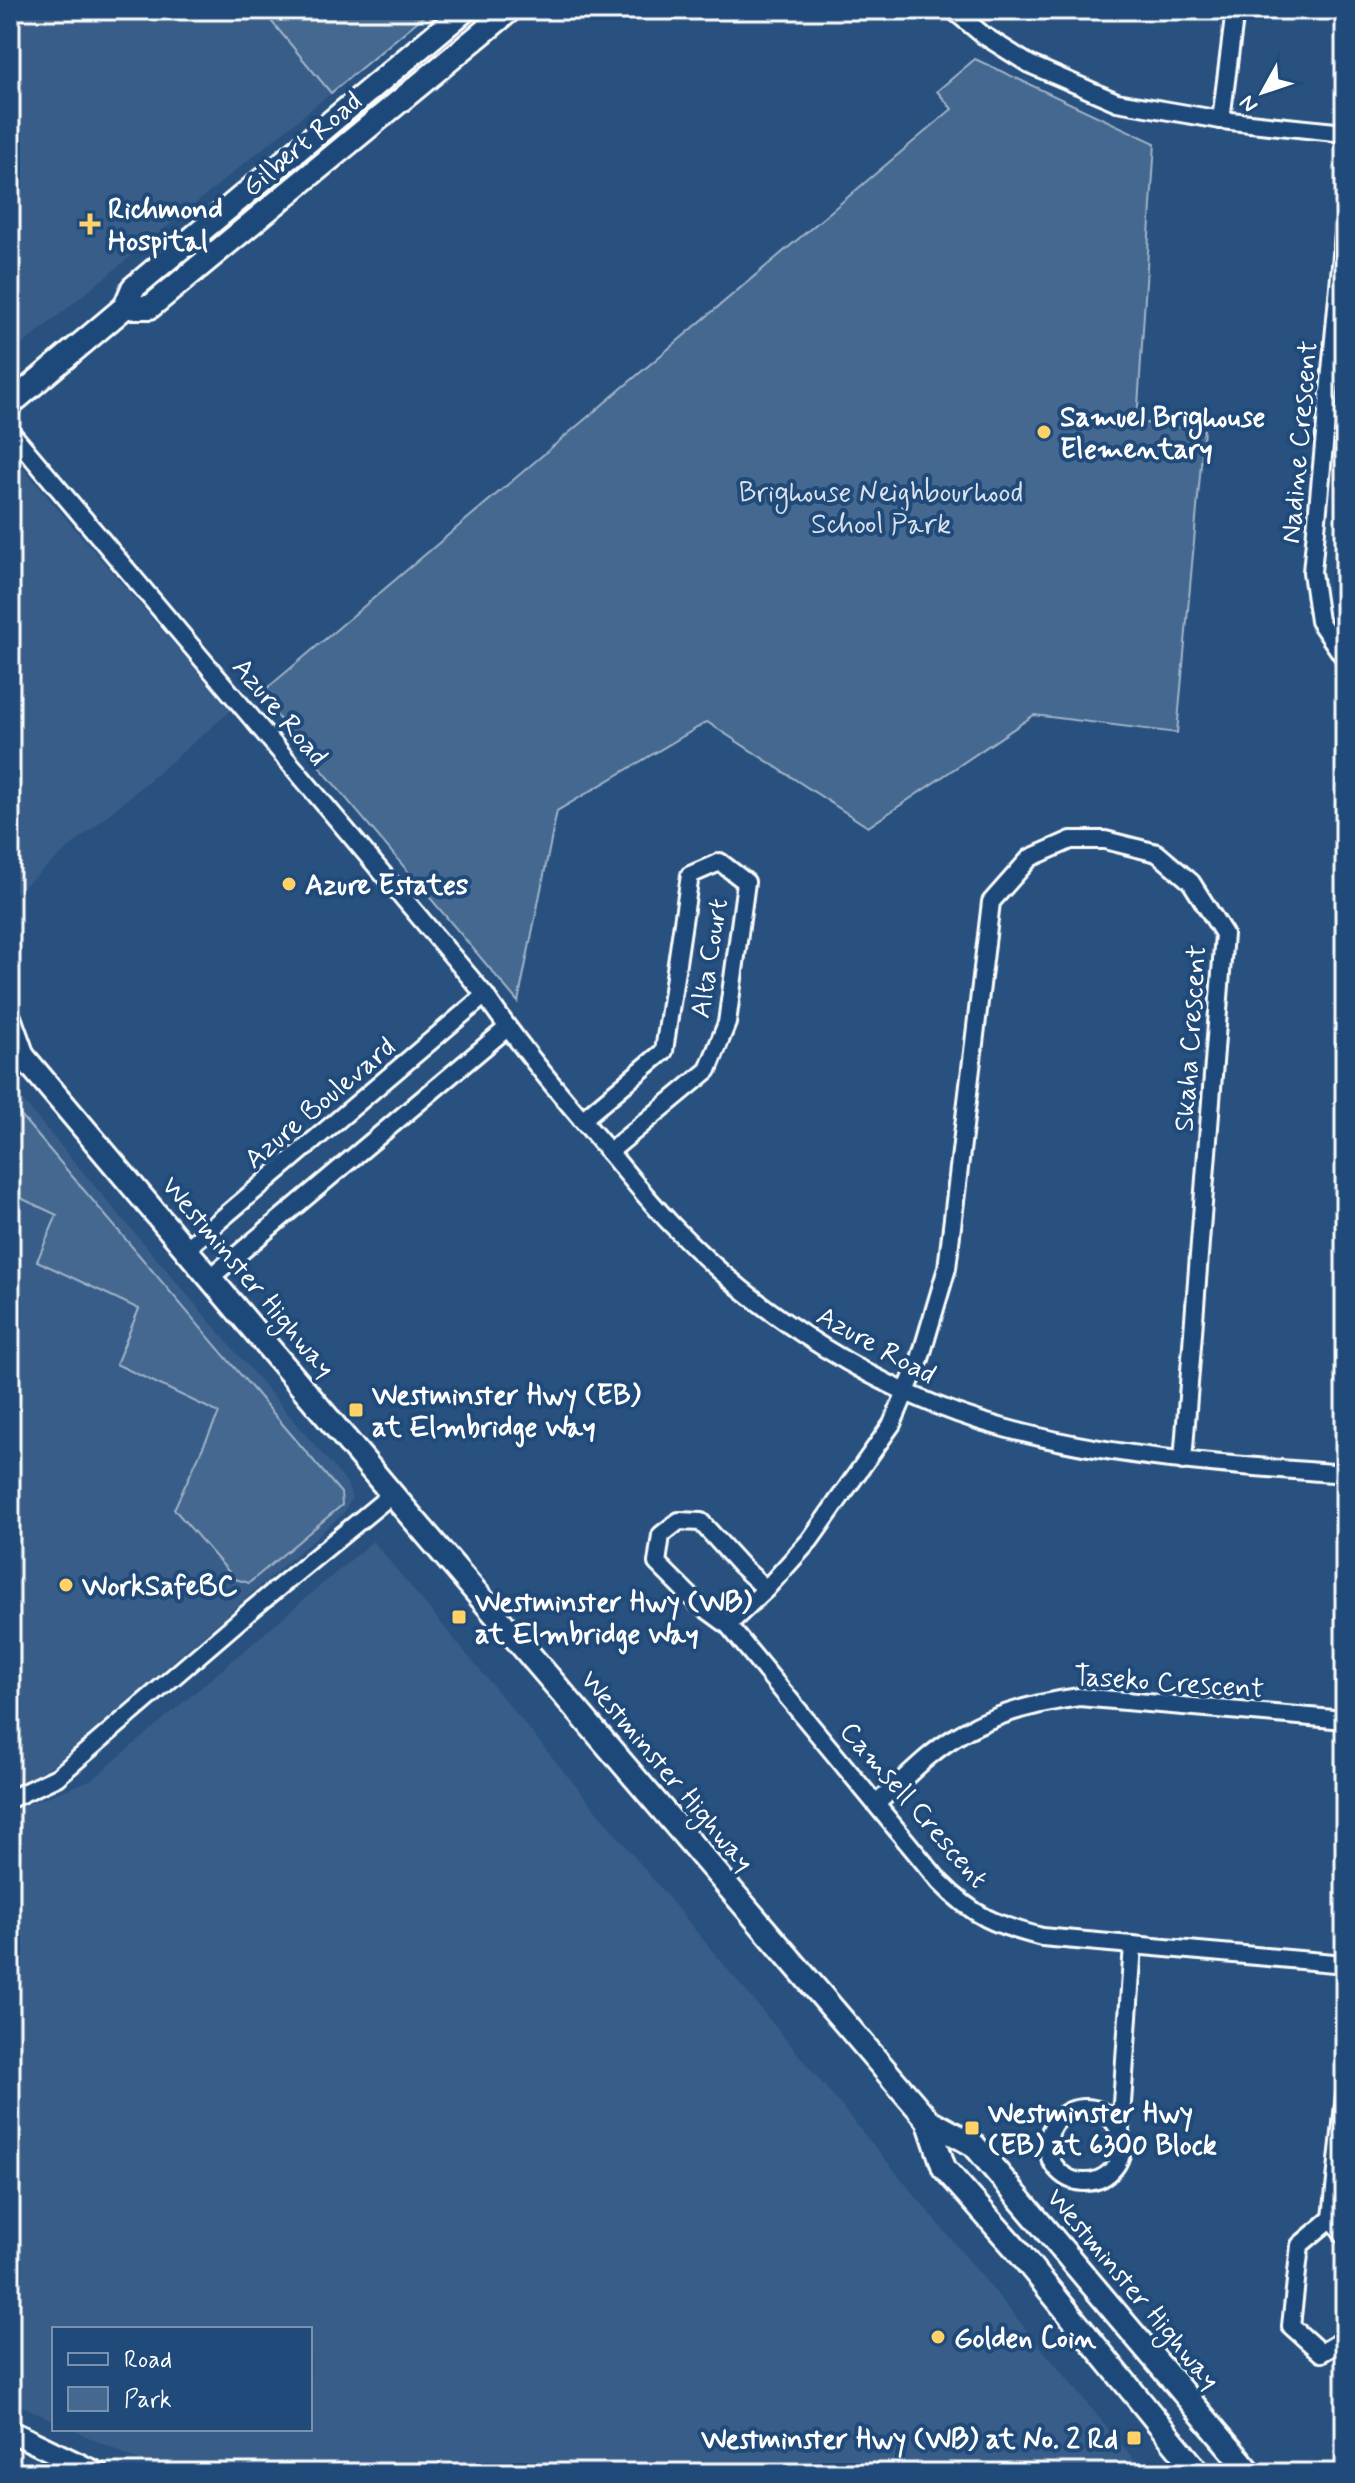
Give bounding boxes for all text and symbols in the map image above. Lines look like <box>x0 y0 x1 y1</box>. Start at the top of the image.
north arrow <box>1223 52 1303 132</box>
street label: Gilbert Road <box>235 84 371 206</box>
text: N <box>1234 89 1265 118</box>
place label: Richmond Hospital <box>108 192 223 261</box>
marker: Richmond Hospital <box>79 213 101 235</box>
street label: Nadine Crescent <box>1273 339 1328 545</box>
place label: Samuel Brighouse Elementary <box>1060 400 1265 469</box>
marker: Samuel Brighouse Elementary <box>1035 423 1053 441</box>
park label: Brighouse Neighbourhood School Park <box>739 475 1023 544</box>
street label: Azure Road <box>223 651 335 775</box>
place label: Azure Estates <box>305 868 469 905</box>
marker: Azure Estates <box>280 875 298 893</box>
street label: Alta Court <box>683 896 738 1021</box>
street label: Skaha Crescent <box>1167 943 1216 1133</box>
street label: Azure Boulevard <box>237 1030 404 1178</box>
street label: Westminster Highway <box>150 1169 342 1388</box>
street label: Azure Road <box>810 1298 942 1394</box>
place label: Westminster Hwy (EB) at Elmbridge Way <box>372 1378 641 1448</box>
marker: Westminster Hwy (EB) at Elmbridge Way <box>347 1401 365 1419</box>
place label: WorkSafeBC <box>82 1569 237 1606</box>
marker: WorkSafeBC <box>57 1576 75 1594</box>
place label: Westminster Hwy (WB) at Elmbridge Way <box>475 1585 752 1655</box>
marker: Westminster Hwy (WB) at Elmbridge Way <box>450 1608 468 1626</box>
street label: Taseko Crescent <box>1072 1658 1265 1709</box>
street label: Westminster Highway <box>569 1663 761 1882</box>
street label: Camsell Crescent <box>830 1714 996 1897</box>
place label: Westminster Hwy (EB) at 6300 Block <box>988 2096 1217 2165</box>
marker: Westminster Hwy (EB) at 6300 Block <box>963 2119 981 2137</box>
street label: Westminster Highway <box>1035 2181 1227 2400</box>
place label: Golden Coin <box>954 2321 1097 2358</box>
legend <box>52 2327 312 2431</box>
marker: Golden Coin <box>929 2328 947 2346</box>
text: Road <box>124 2345 172 2376</box>
text: Park <box>124 2385 172 2416</box>
place label: Westminster Hwy (WB) at No. 2 Rd <box>701 2422 1118 2459</box>
marker: Westminster Hwy (WB) at No. 2 Rd <box>1125 2429 1143 2447</box>

